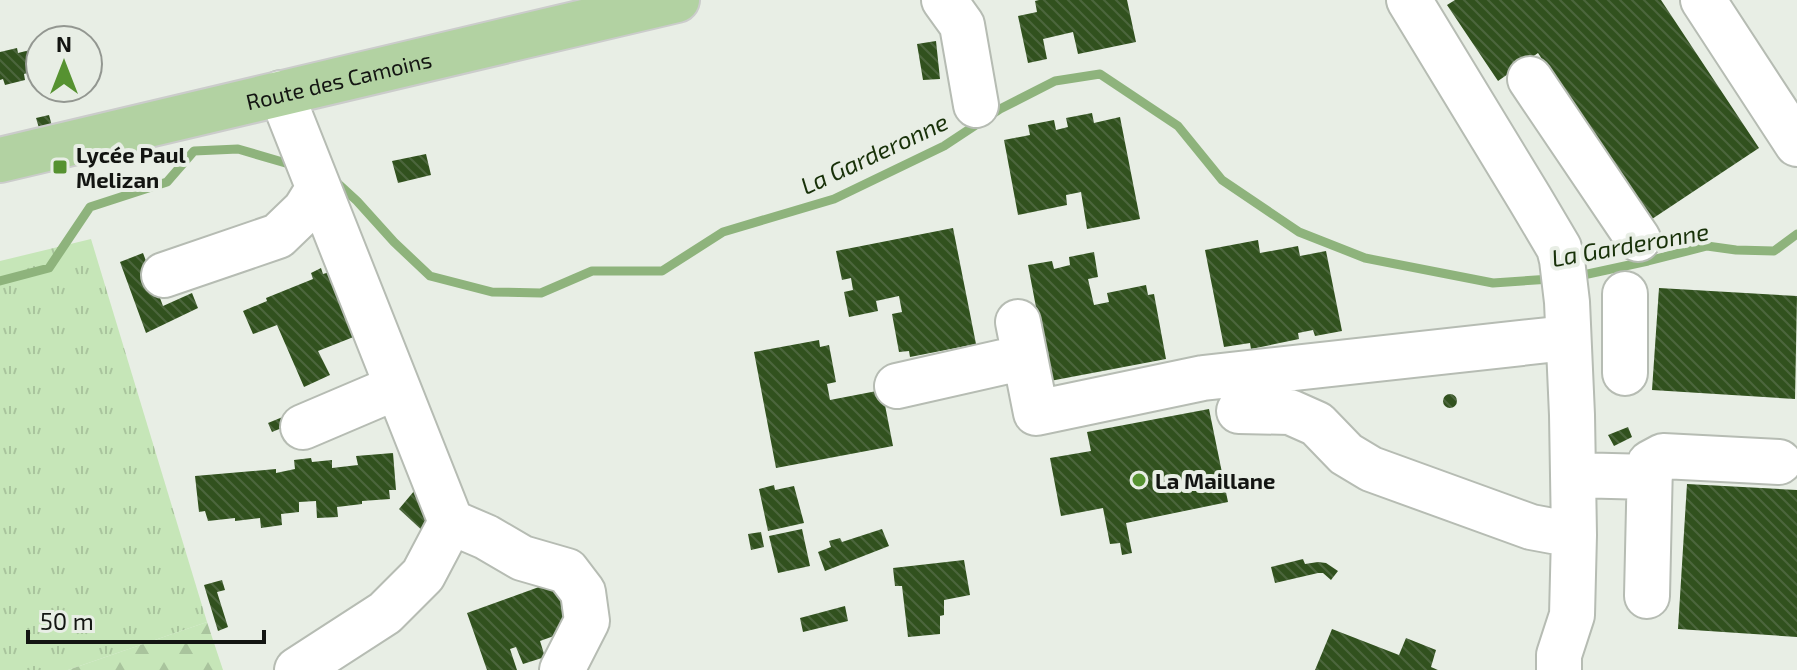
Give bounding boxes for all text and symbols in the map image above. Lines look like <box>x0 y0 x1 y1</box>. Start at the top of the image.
north arrow <box>24 24 104 104</box>
text: N <box>56 30 72 56</box>
street label: Route des Camoins <box>243 45 434 114</box>
water label: La Garderonne <box>796 106 952 200</box>
place label: Lycée Paul Melizan <box>76 141 186 192</box>
marker: Lycée Paul Melizan <box>51 158 69 176</box>
water label: La Garderonne <box>1549 216 1711 272</box>
place label: La Maillane <box>1155 467 1275 493</box>
marker: La Maillane <box>1130 471 1148 489</box>
scale bar <box>28 594 264 644</box>
text: 50 m <box>40 606 94 635</box>

